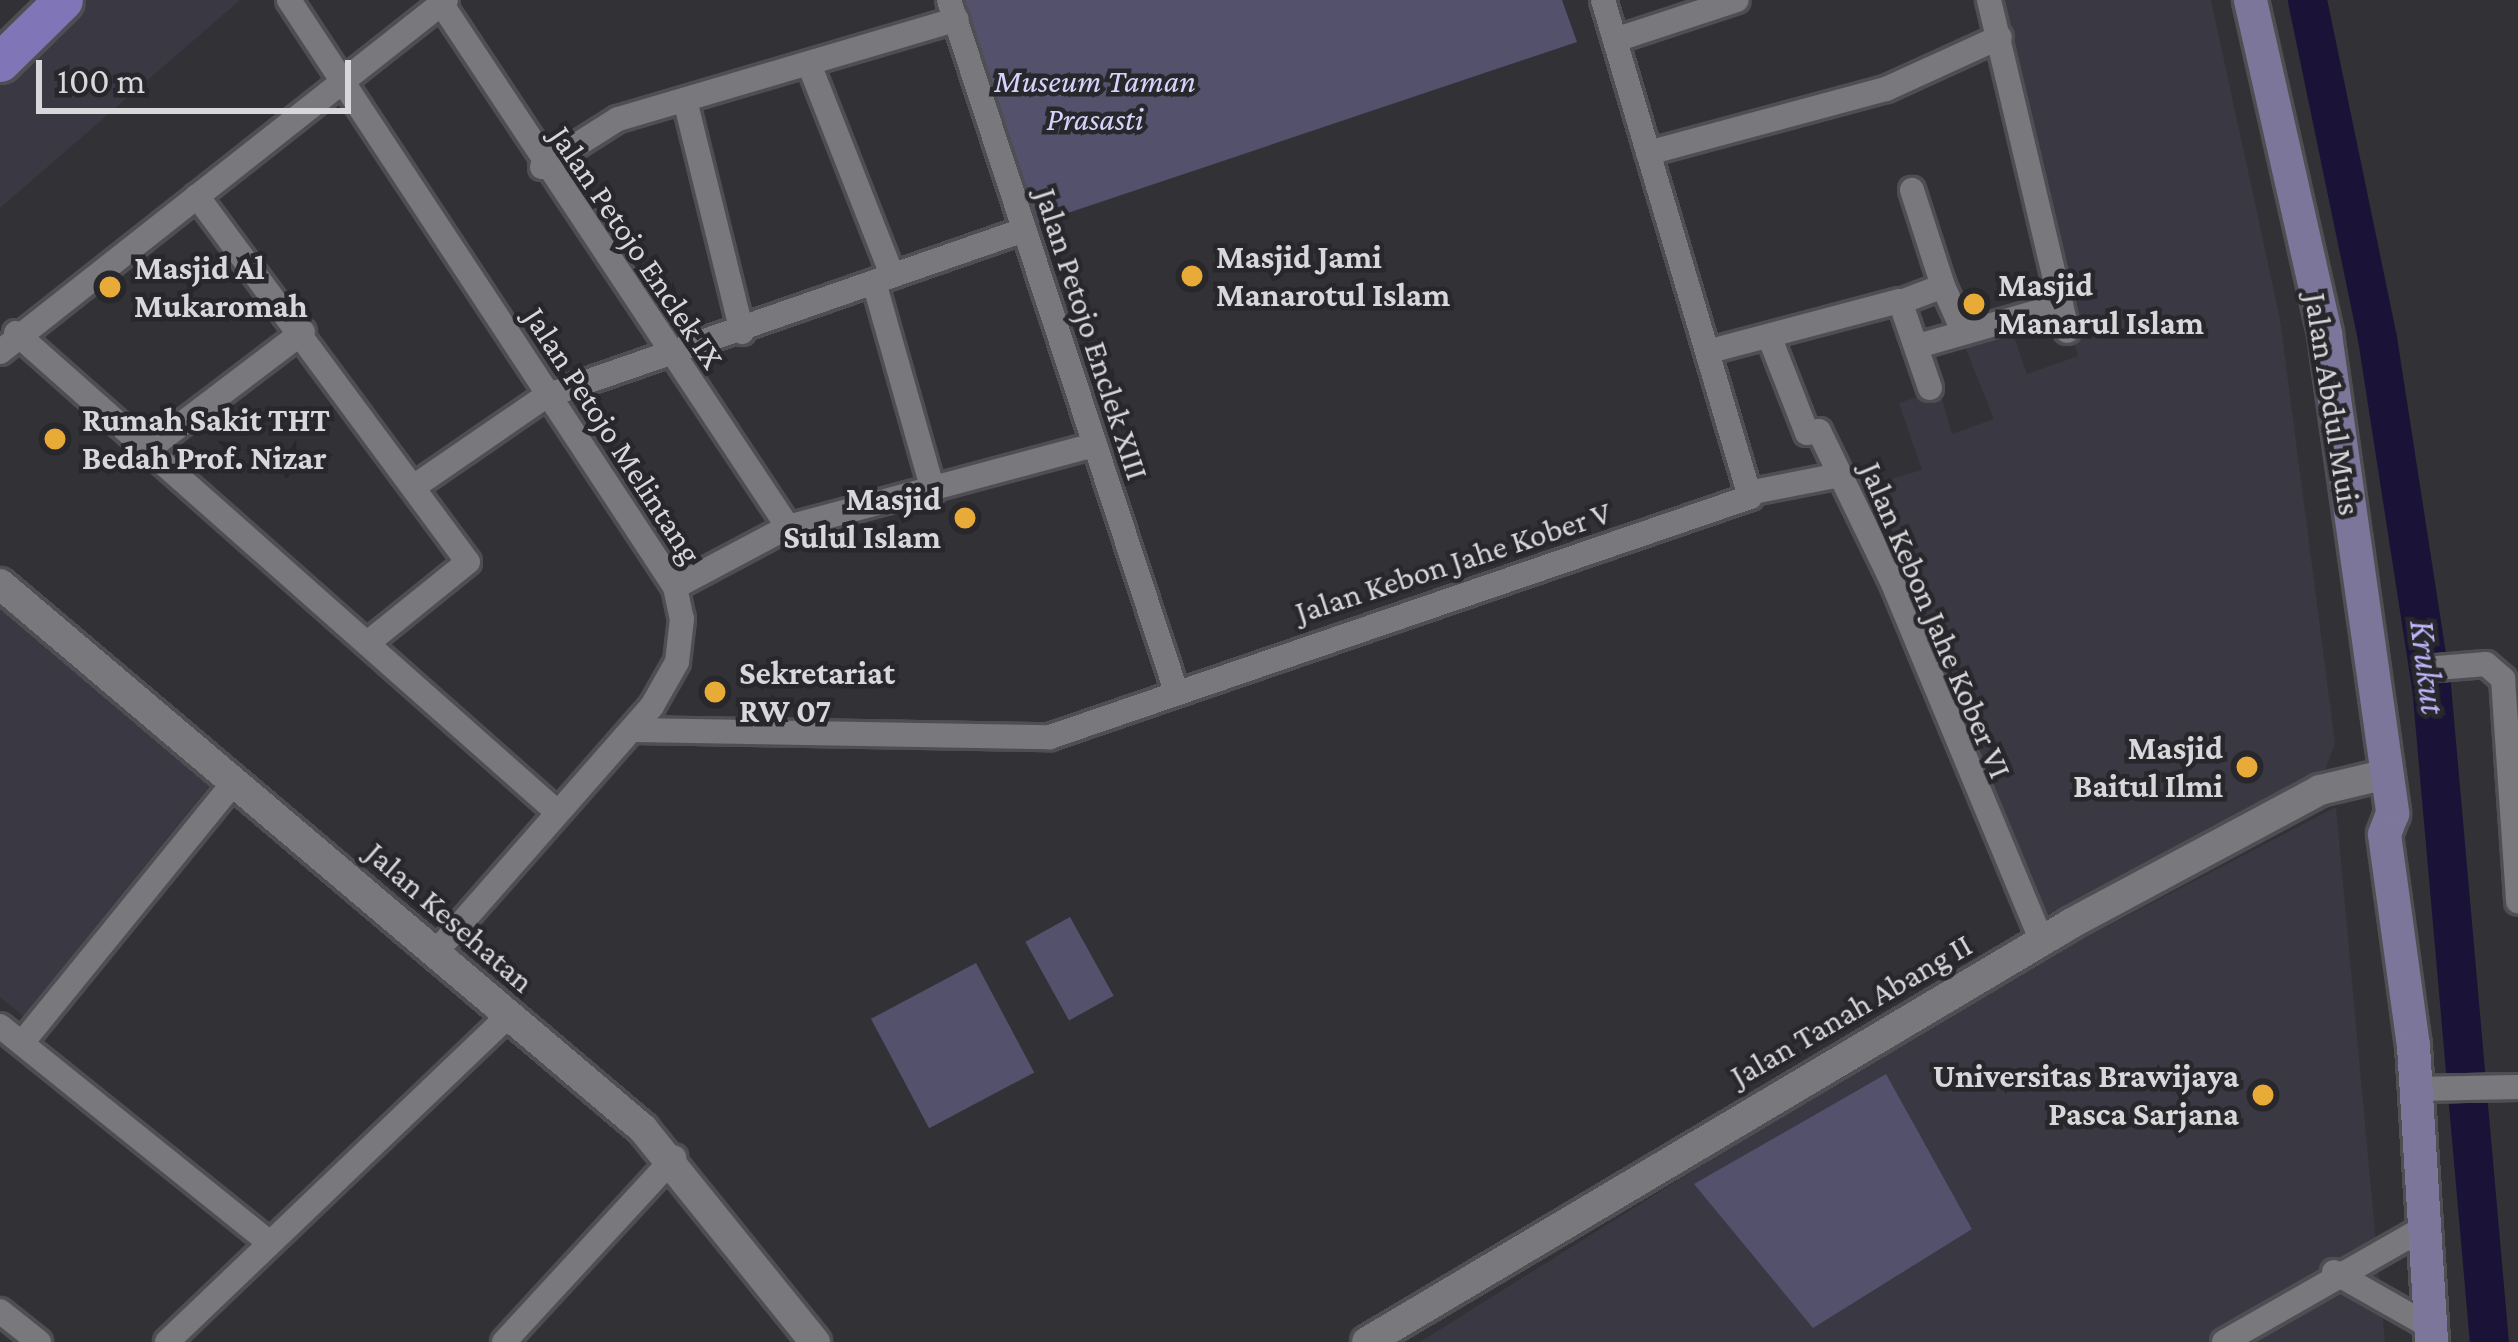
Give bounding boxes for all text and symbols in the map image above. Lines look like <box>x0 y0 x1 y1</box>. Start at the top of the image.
scale bar <box>42 36 357 110</box>
text: 100 m <box>57 61 145 101</box>
park label: Museum Taman Prasasti <box>994 61 1196 139</box>
street label: Jalan Petojo Enclek IX <box>541 118 733 376</box>
street label: Jalan Petojo Enclek XIII <box>1026 183 1158 485</box>
place label: Masjid Jami Manarotul Islam <box>1216 237 1450 315</box>
place label: Masjid Al Mukaromah <box>134 248 308 326</box>
marker: Masjid Jami Manarotul Islam <box>1179 263 1205 289</box>
place label: Masjid Manarul Islam <box>1998 265 2204 343</box>
marker: Masjid Al Mukaromah <box>97 274 123 300</box>
street label: Jalan Abdul Muis <box>2296 290 2370 518</box>
marker: Masjid Manarul Islam <box>1961 291 1987 317</box>
street label: Jalan Petojo Melintang <box>515 299 711 571</box>
place label: Rumah Sakit THT Bedah Prof. Nizar <box>82 400 330 478</box>
marker: Rumah Sakit THT Bedah Prof. Nizar <box>39 423 71 455</box>
street label: Jalan Kebon Jahe Kober VI <box>1851 456 2021 784</box>
place label: Masjid Sulul Islam <box>783 479 941 557</box>
street label: Jalan Kebon Jahe Kober V <box>1290 492 1616 632</box>
marker: Masjid Sulul Islam <box>952 505 978 531</box>
water label: Krukut <box>2400 617 2454 717</box>
place label: Sekretariat RW 07 <box>739 653 895 731</box>
marker: Sekretariat RW 07 <box>702 679 728 705</box>
place label: Masjid Baitul Ilmi <box>2073 728 2223 806</box>
marker: Masjid Baitul Ilmi <box>2234 754 2260 780</box>
street label: Jalan Kesehatan <box>358 833 542 1001</box>
street label: Jalan Tanah Abang II <box>1723 925 1979 1095</box>
place label: Universitas Brawijaya Pasca Sarjana <box>1933 1056 2239 1134</box>
marker: Universitas Brawijaya Pasca Sarjana <box>2250 1082 2276 1108</box>

